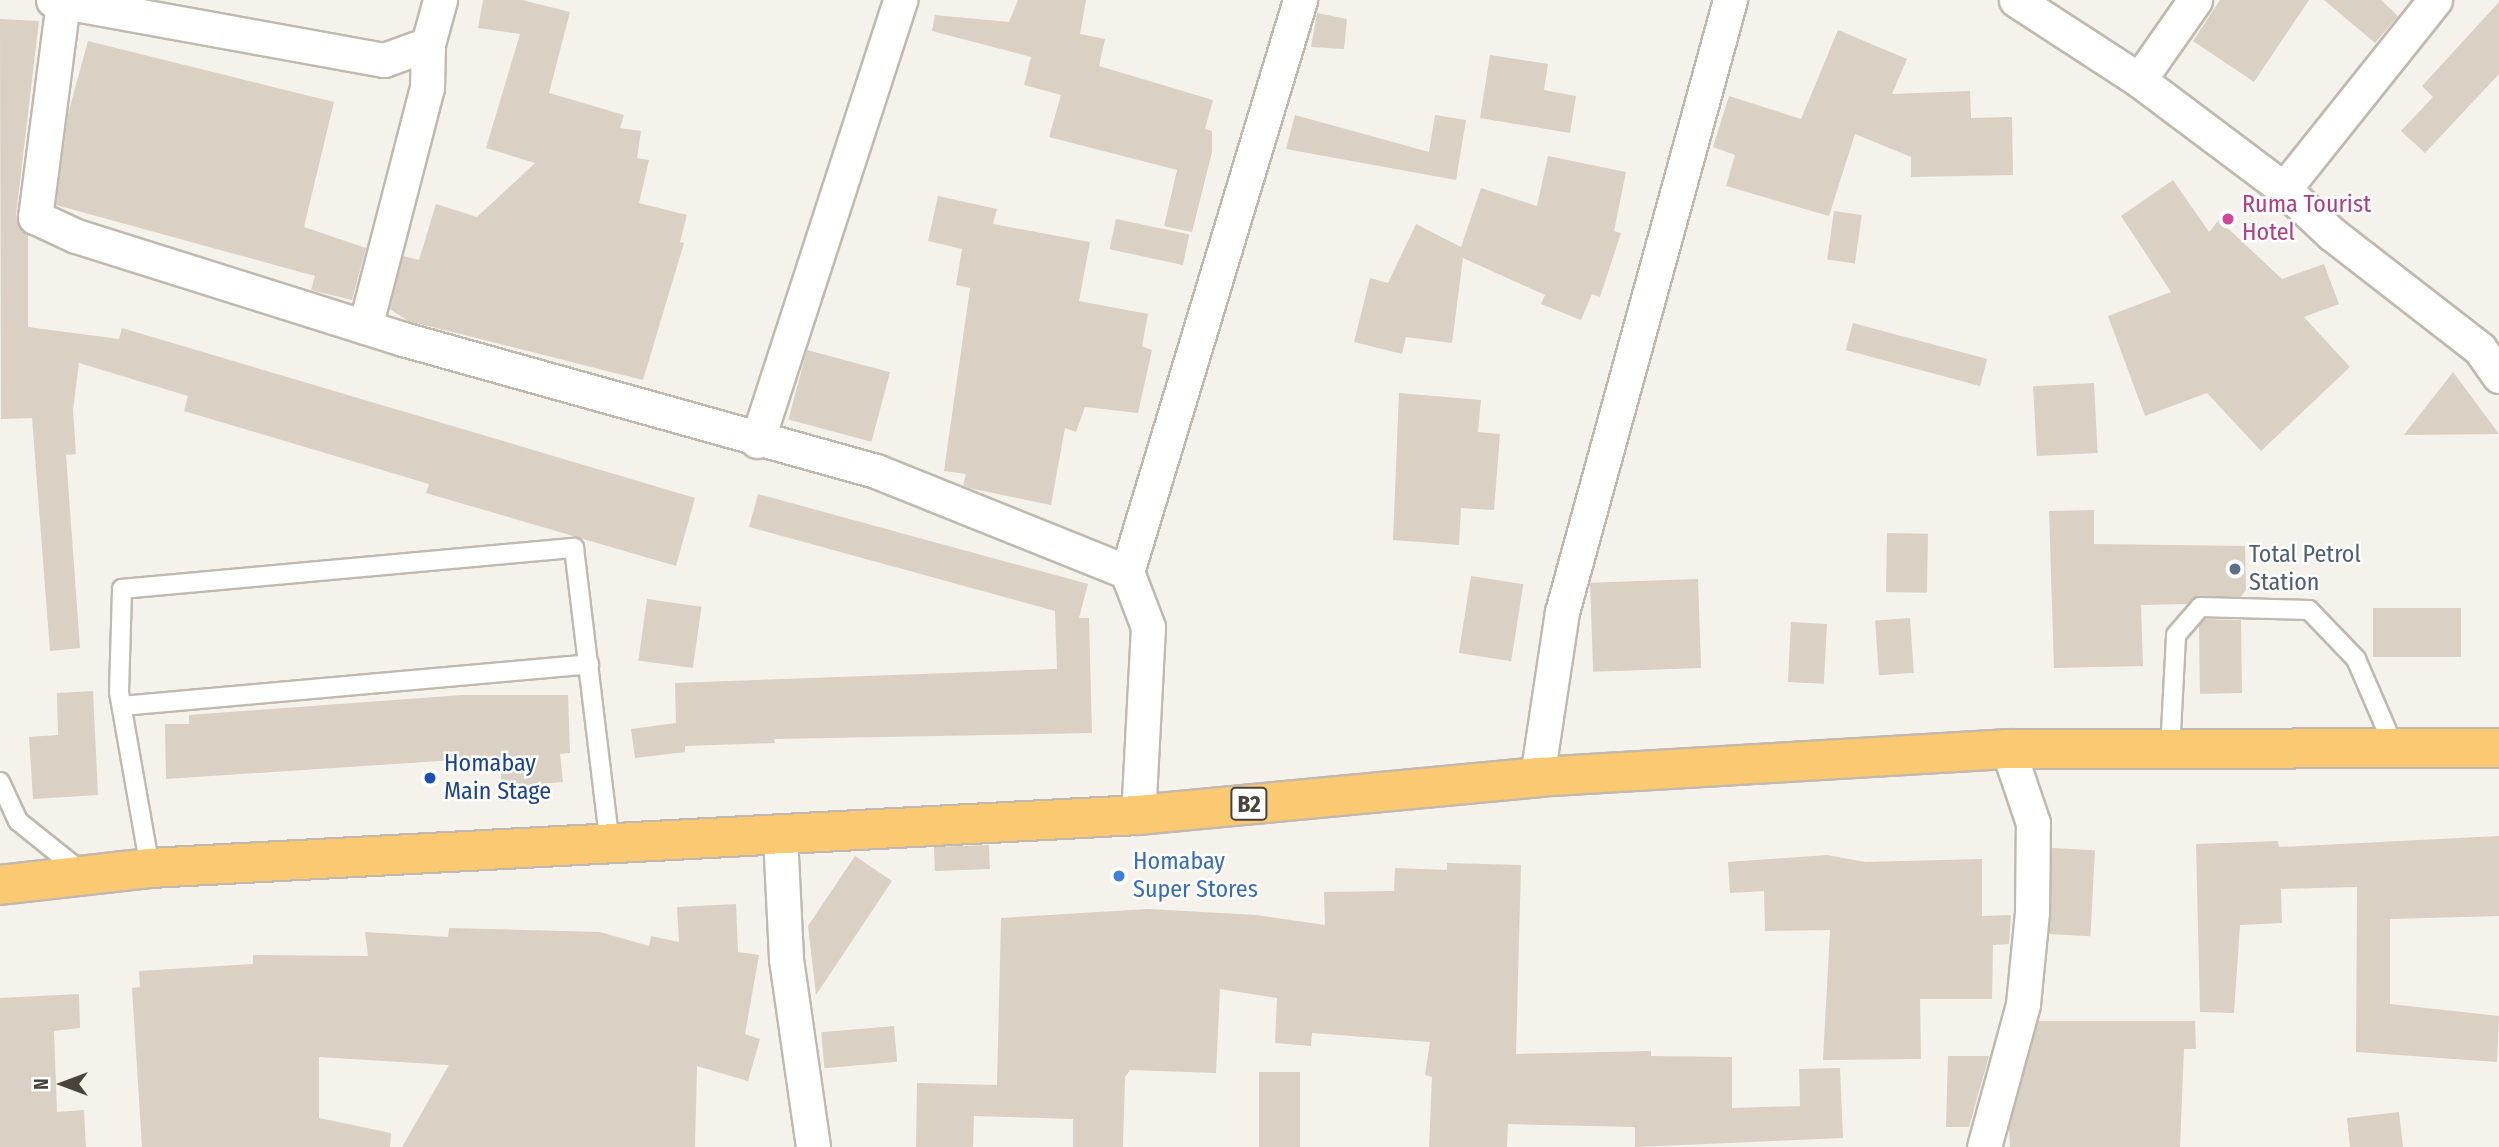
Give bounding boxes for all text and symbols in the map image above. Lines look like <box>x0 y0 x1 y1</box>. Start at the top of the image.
place label: Ruma Tourist Hotel <box>2242 191 2371 247</box>
marker: Ruma Tourist Hotel <box>2220 211 2236 227</box>
place label: Total Petrol Station <box>2249 541 2361 597</box>
marker: Total Petrol Station <box>2227 561 2243 577</box>
place label: Homabay Main Stage <box>444 750 551 806</box>
marker: Homabay Main Stage <box>422 770 438 786</box>
road number: B2 <box>1230 784 1268 824</box>
place label: Homabay Super Stores <box>1133 848 1258 904</box>
marker: Homabay Super Stores <box>1111 868 1127 884</box>
north arrow <box>28 1049 98 1119</box>
text: N <box>30 1078 53 1090</box>

